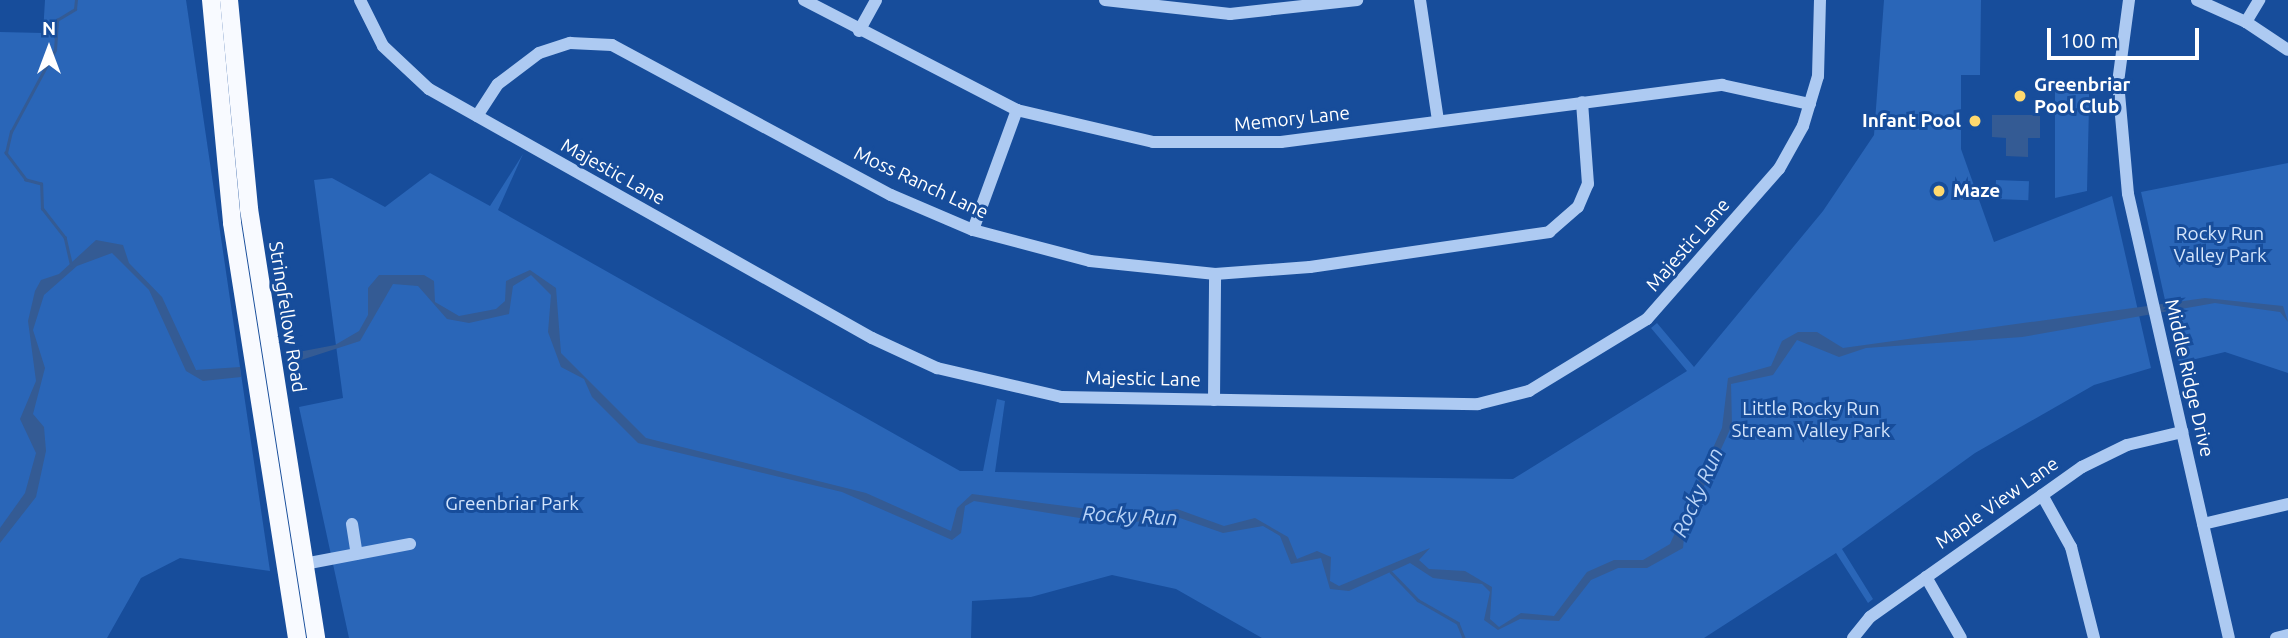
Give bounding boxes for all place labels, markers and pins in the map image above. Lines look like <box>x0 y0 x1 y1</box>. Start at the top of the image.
place label: Greenbriar Pool Club <box>2034 74 2130 118</box>
marker: Greenbriar Pool Club <box>2012 88 2028 104</box>
place label: Infant Pool <box>1862 110 1961 132</box>
marker: Infant Pool <box>1967 113 1983 129</box>
place label: Maze <box>1953 180 2000 202</box>
marker: Maze <box>1931 183 1947 199</box>

